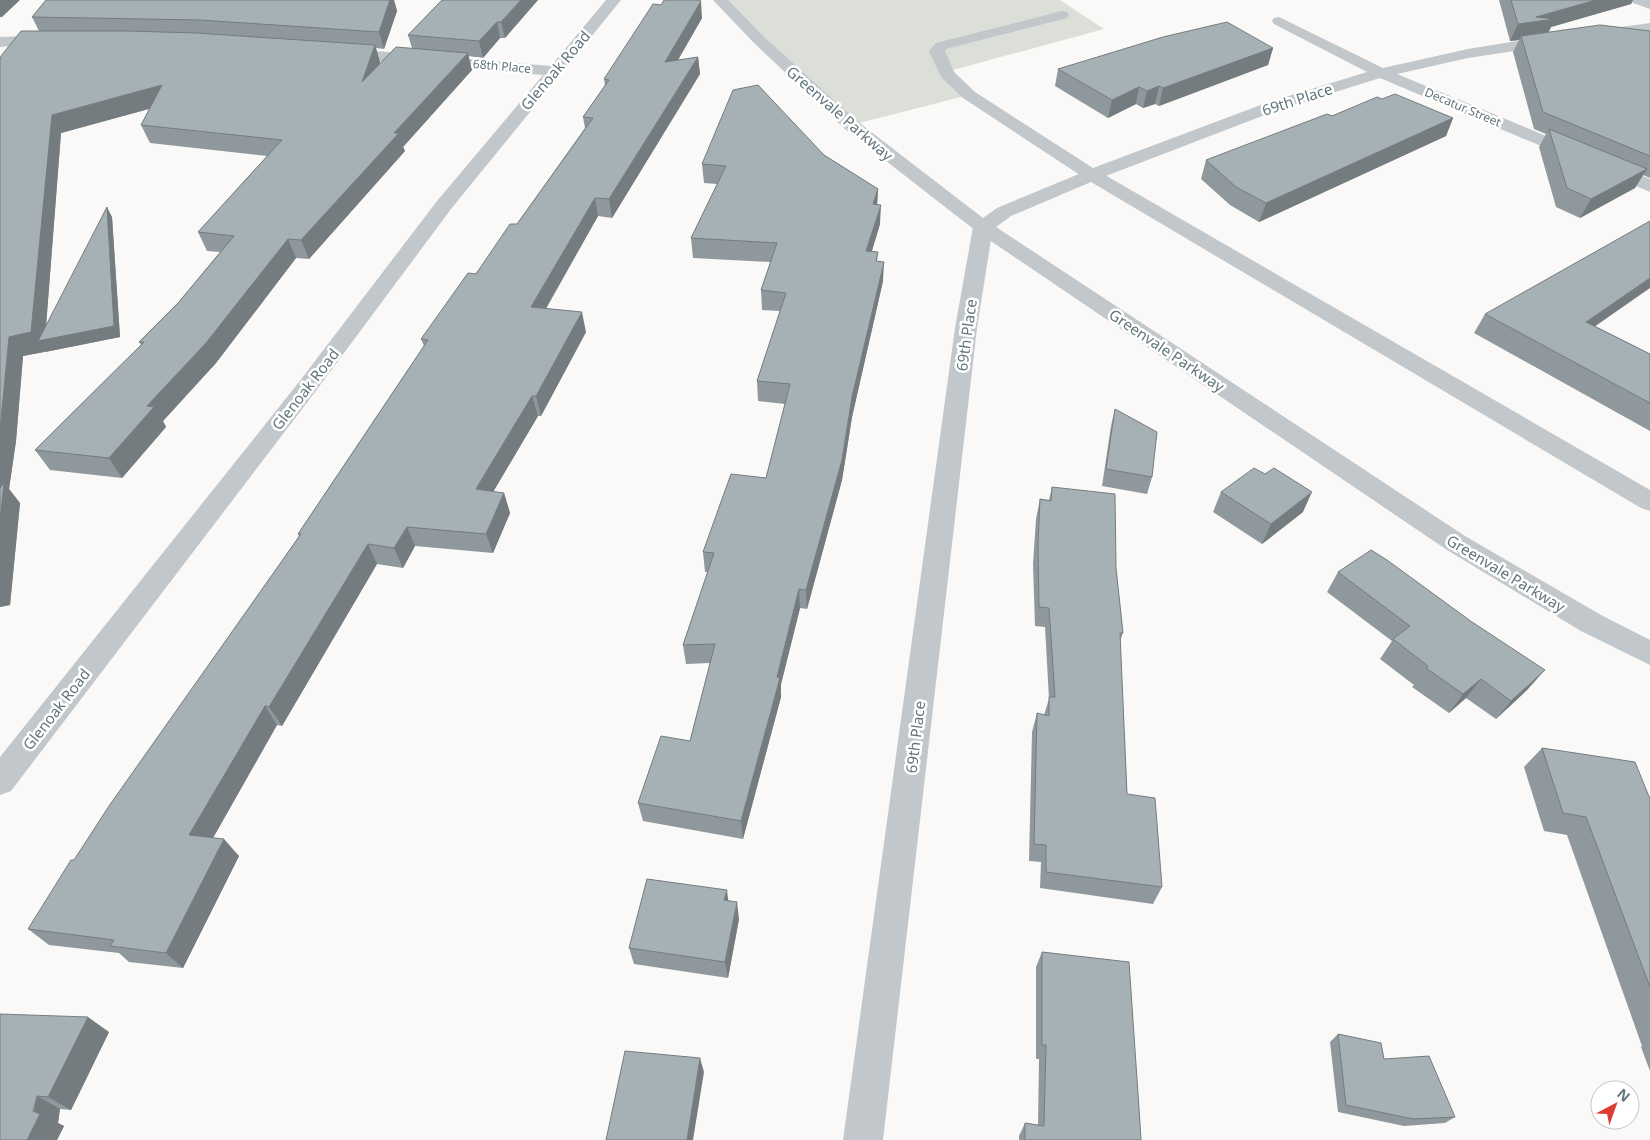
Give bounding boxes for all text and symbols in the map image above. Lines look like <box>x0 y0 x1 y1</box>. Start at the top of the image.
street label: Glenoak Road <box>516 26 594 114</box>
street label: 68th Place <box>472 55 532 77</box>
street label: Greenvale Parkway <box>783 61 898 165</box>
street label: 69th Place <box>1259 78 1335 120</box>
street label: Decatur Street <box>1422 83 1504 131</box>
street label: 69th Place <box>951 298 981 372</box>
street label: Greenvale Parkway <box>1106 304 1229 396</box>
street label: Glenoak Road <box>267 344 343 434</box>
street label: Greenvale Parkway <box>1443 530 1569 616</box>
street label: Glenoak Road <box>18 664 94 754</box>
street label: 69th Place <box>901 700 929 774</box>
north arrow <box>1590 1080 1640 1130</box>
text: N <box>1613 1084 1634 1106</box>

